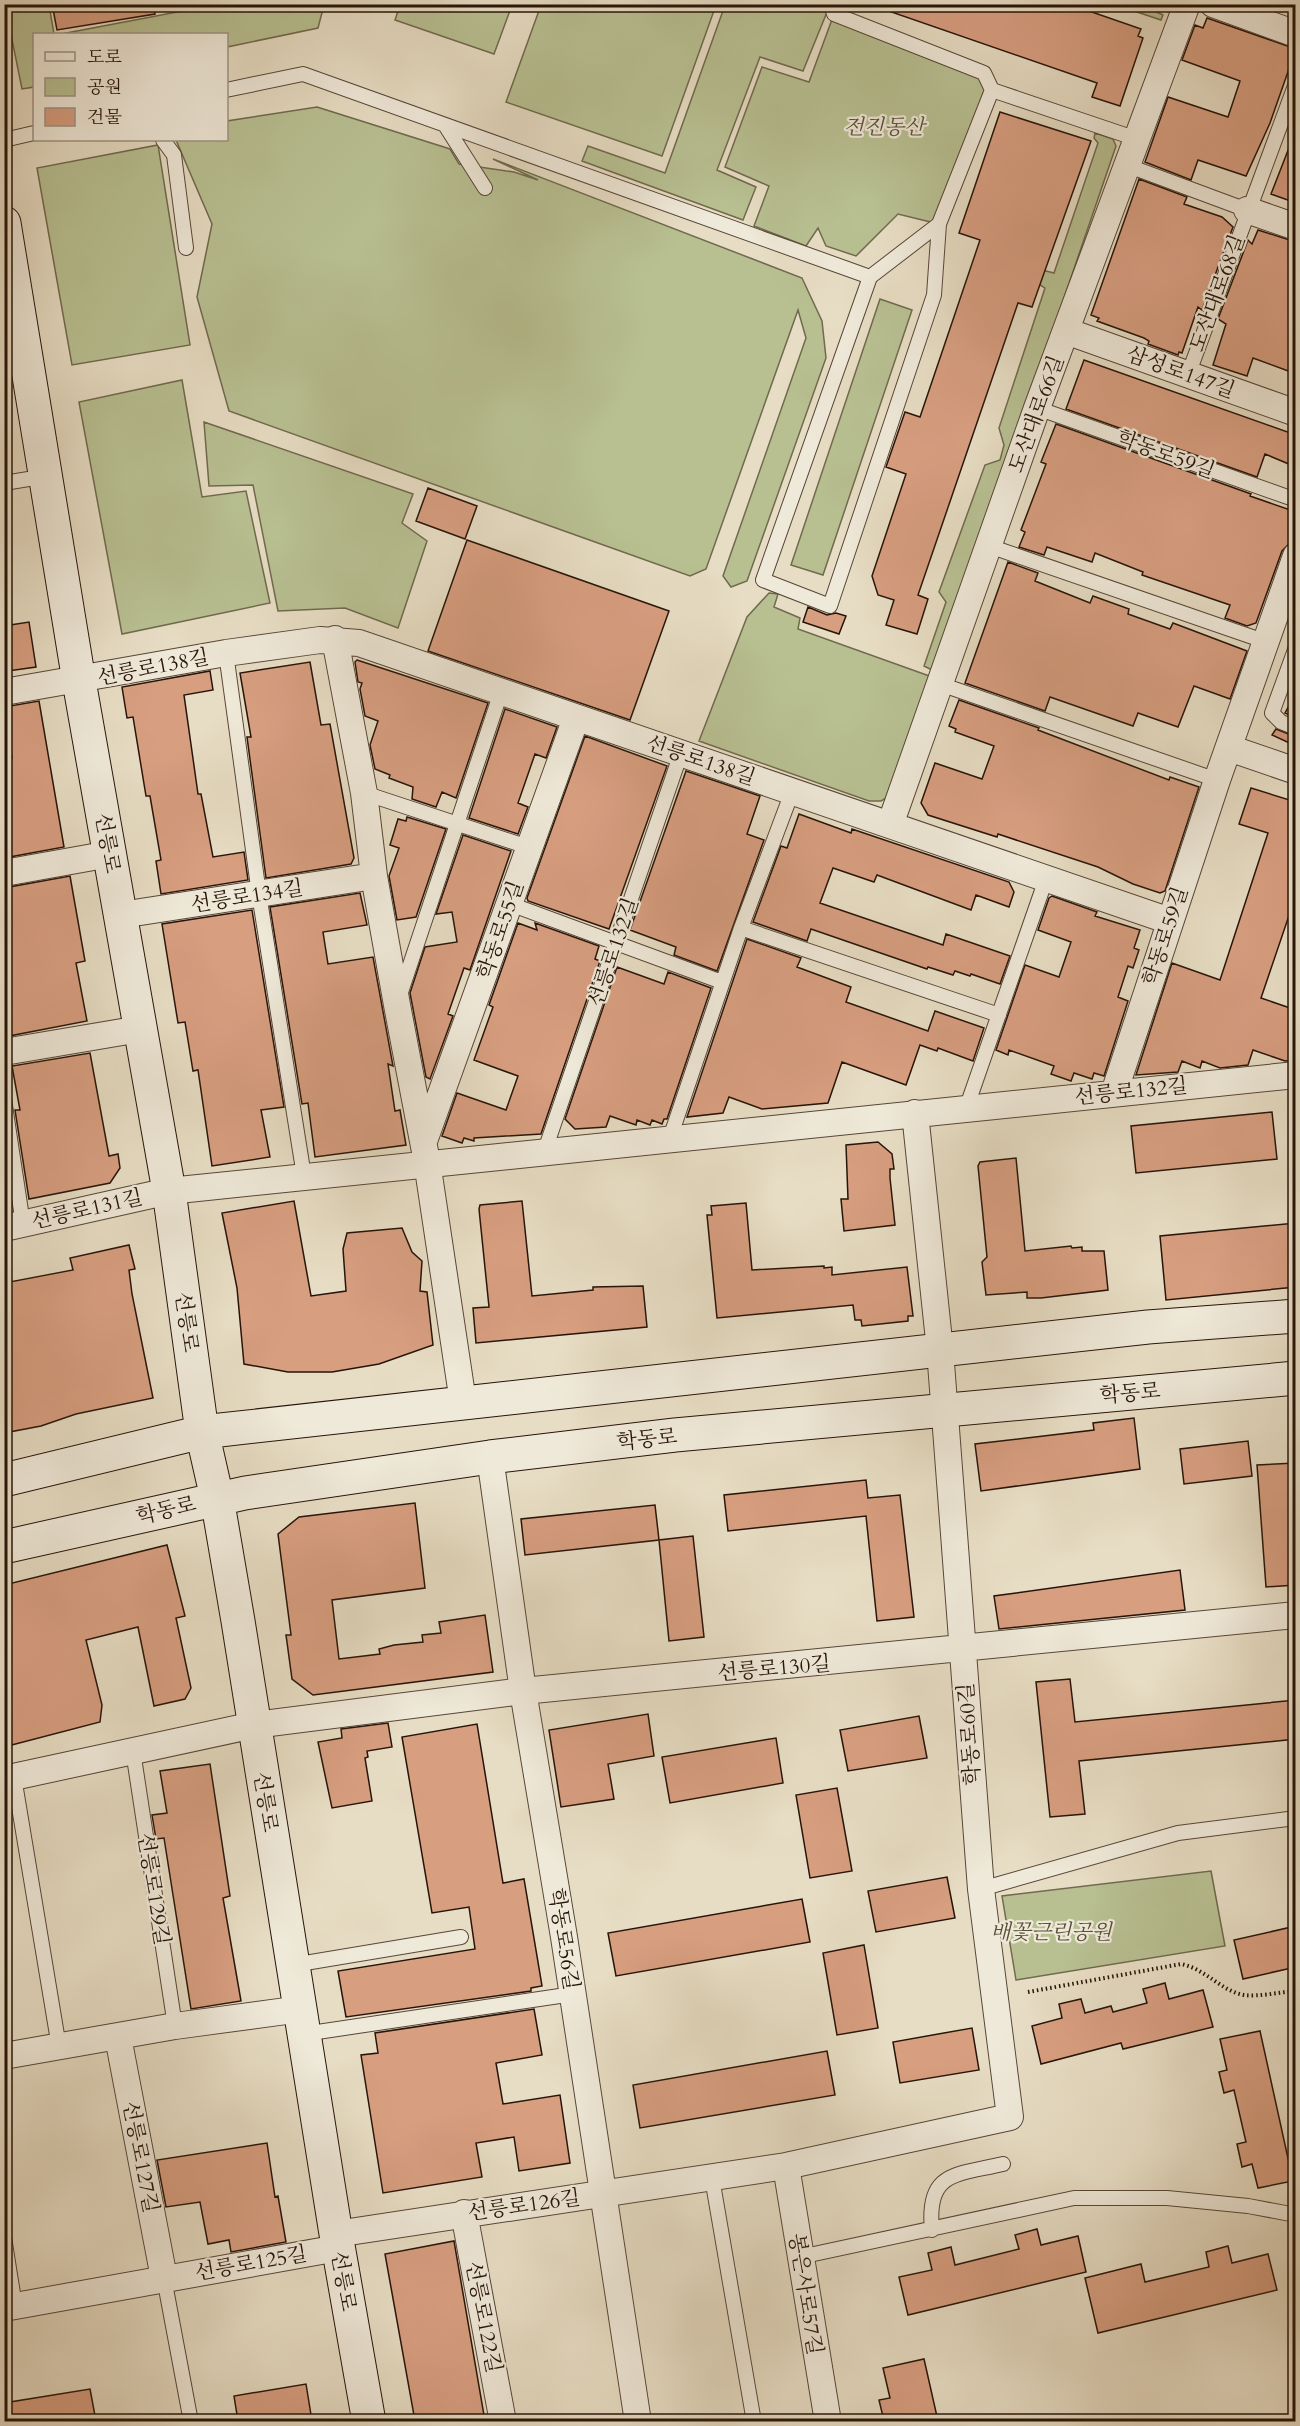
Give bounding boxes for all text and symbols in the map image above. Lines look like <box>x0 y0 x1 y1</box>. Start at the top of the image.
legend <box>33 33 228 141</box>
text: 도로 <box>87 45 122 70</box>
text: 공원 <box>87 75 122 100</box>
text: 건물 <box>87 105 122 130</box>
park label: 전진동산 <box>843 113 927 142</box>
street label: 도산대로68길 <box>1183 230 1252 356</box>
street label: 삼성로147길 <box>1123 339 1239 405</box>
street label: 도산대로66길 <box>1002 351 1071 477</box>
street label: 학동로59길 <box>1113 423 1219 486</box>
street label: 선릉로138길 <box>95 642 212 693</box>
street label: 선릉로138길 <box>642 728 759 793</box>
street label: 선릉로 <box>88 811 127 876</box>
street label: 선릉로134길 <box>189 873 305 920</box>
street label: 학동로55길 <box>470 877 531 983</box>
street label: 학동로59길 <box>1136 883 1195 989</box>
street label: 선릉로132길 <box>581 894 646 1011</box>
street label: 선릉로132길 <box>1073 1071 1189 1112</box>
street label: 선릉로131길 <box>29 1183 146 1236</box>
street label: 선릉로 <box>168 1290 205 1354</box>
street label: 학동로 <box>1098 1376 1162 1411</box>
street label: 학동로 <box>615 1422 679 1457</box>
street label: 학동로 <box>133 1490 199 1531</box>
street label: 선릉로130길 <box>716 1649 832 1688</box>
street label: 학동로60길 <box>951 1682 988 1786</box>
street label: 선릉로 <box>246 1770 285 1834</box>
street label: 선릉로129길 <box>130 1831 177 1947</box>
street label: 학동로56길 <box>541 1886 586 1992</box>
park label: 배꽃근린공원 <box>990 1918 1114 1947</box>
street label: 선릉로127길 <box>115 2099 166 2216</box>
street label: 선릉로126길 <box>466 2183 582 2228</box>
street label: 봉은사로57길 <box>782 2231 829 2357</box>
street label: 선릉로125길 <box>193 2239 309 2288</box>
street label: 선릉로 <box>324 2249 363 2314</box>
street label: 선릉로122길 <box>458 2259 509 2376</box>

